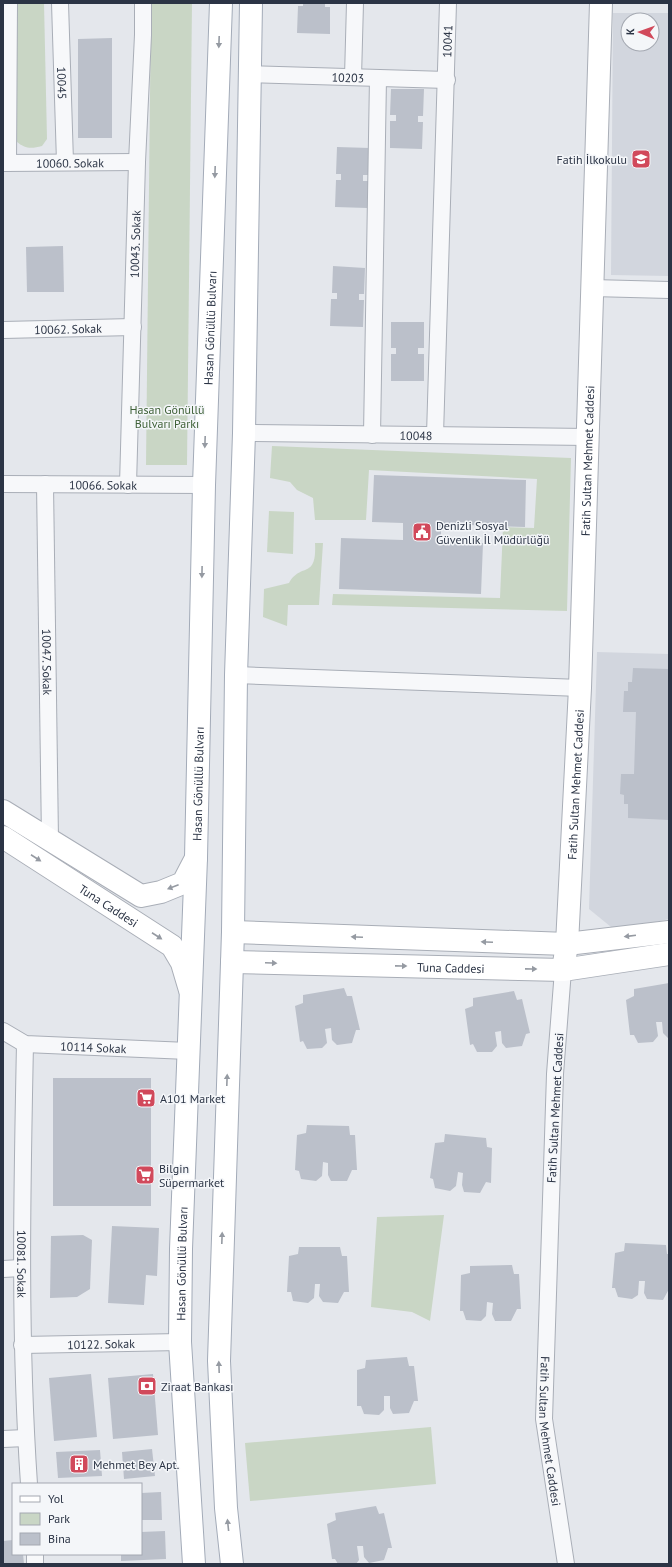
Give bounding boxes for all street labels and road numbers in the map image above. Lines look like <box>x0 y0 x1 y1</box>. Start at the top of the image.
street label: 10041 <box>439 25 455 58</box>
street label: 10045 <box>55 66 71 100</box>
street label: 10203 <box>331 69 365 85</box>
street label: 10060. Sokak <box>36 155 104 170</box>
street label: 10043. Sokak <box>126 210 143 278</box>
street label: Hasan Gönüllü Bulvarı <box>200 270 219 385</box>
street label: 10062. Sokak <box>34 320 102 337</box>
street label: Fatih Sultan Mehmet Caddesi <box>577 385 597 536</box>
street label: 10048 <box>400 427 432 443</box>
street label: 10066. Sokak <box>69 477 137 492</box>
street label: 10047. Sokak <box>40 629 55 696</box>
street label: Fatih Sultan Mehmet Caddesi <box>564 709 586 860</box>
street label: Hasan Gönüllü Bulvarı <box>189 726 206 841</box>
street label: Tuna Caddesi <box>76 881 141 930</box>
street label: Tuna Caddesi <box>417 959 485 976</box>
street label: Fatih Sultan Mehmet Caddesi <box>544 1032 566 1184</box>
street label: 10114 Sokak <box>60 1038 127 1056</box>
street label: Hasan Gönüllü Bulvarı <box>173 1206 190 1321</box>
street label: 10081. Sokak <box>15 1230 30 1298</box>
street label: 10122. Sokak <box>67 1335 135 1352</box>
street label: Fatih Sultan Mehmet Caddesi <box>536 1356 565 1507</box>

